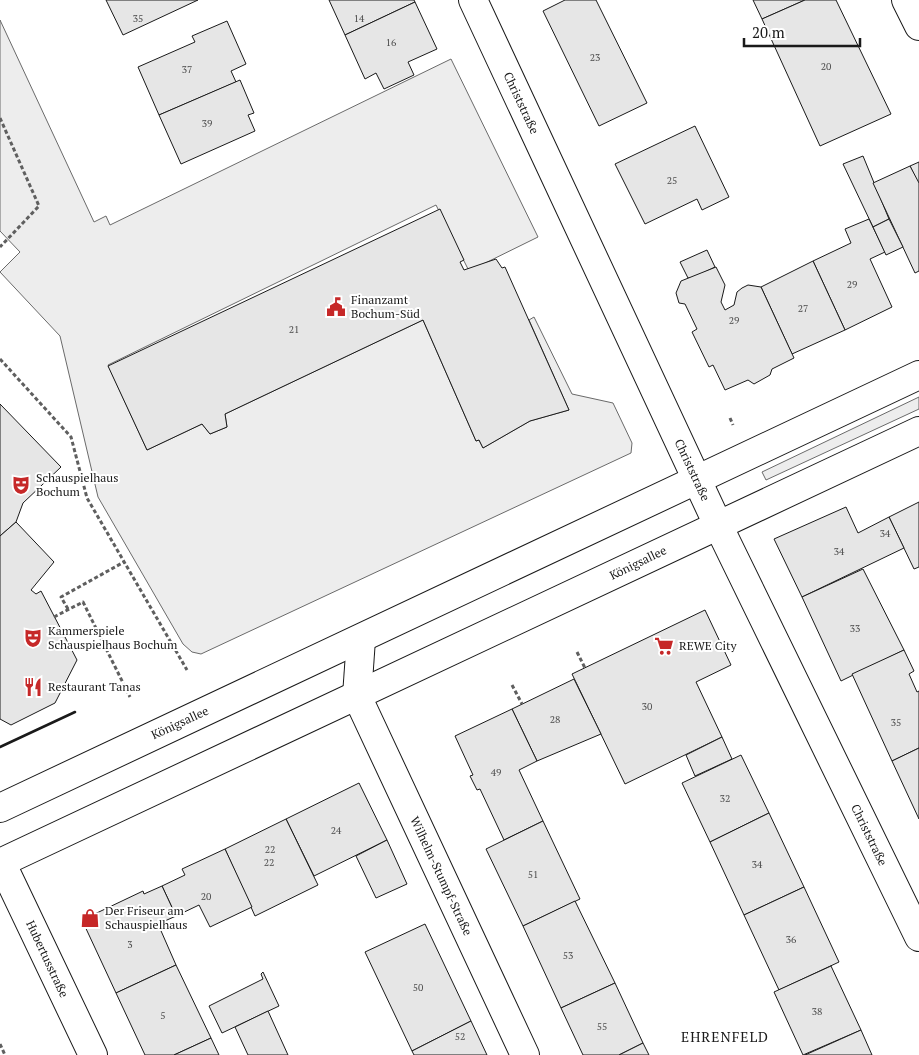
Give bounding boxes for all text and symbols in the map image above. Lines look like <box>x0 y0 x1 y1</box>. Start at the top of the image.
house number: 35 <box>133 12 143 25</box>
house number: 14 <box>354 12 365 25</box>
scale bar <box>744 15 860 47</box>
text: 20 m <box>752 22 785 42</box>
house number: 16 <box>386 36 397 49</box>
house number: 23 <box>590 51 600 64</box>
house number: 20 <box>821 60 831 73</box>
house number: 37 <box>182 63 192 76</box>
street label: Christstraße <box>501 69 542 136</box>
house number: 39 <box>202 117 212 130</box>
house number: 25 <box>667 174 677 187</box>
house number: 29 <box>847 278 857 291</box>
place label: Finanzamt Bochum-Süd <box>351 292 420 321</box>
public building icon: Finanzamt Bochum-Süd <box>325 296 347 318</box>
house number: 27 <box>798 302 808 315</box>
house number: 29 <box>729 314 739 327</box>
house number: 21 <box>289 323 299 336</box>
street label: Christstraße <box>672 436 713 503</box>
place label: Schauspielhaus Bochum <box>36 470 118 499</box>
theatre icon: Schauspielhaus Bochum <box>10 474 32 496</box>
house number: 34 <box>880 527 891 540</box>
street label: Königsallee <box>607 542 669 583</box>
house number: 34 <box>834 545 845 558</box>
house number: 33 <box>850 622 860 635</box>
place label: Kammerspiele Schauspielhaus Bochum <box>48 623 178 652</box>
theatre icon: Kammerspiele Schauspielhaus Bochum <box>22 627 44 649</box>
supermarket icon: REWE City <box>653 635 675 657</box>
place label: REWE City <box>679 638 738 653</box>
restaurant icon: Restaurant Tanas <box>22 676 44 698</box>
place label: Restaurant Tanas <box>48 679 141 694</box>
house number: 30 <box>642 700 652 713</box>
street label: Königsallee <box>149 703 211 742</box>
house number: 28 <box>550 713 560 726</box>
house number: 35 <box>891 716 901 729</box>
house number: 49 <box>491 766 501 779</box>
house number: 32 <box>720 792 730 805</box>
street label: Christstraße <box>848 802 891 868</box>
street label: Wilhelm-Stumpf-Straße <box>407 814 476 938</box>
house number: 24 <box>331 824 342 837</box>
house number: 22 <box>265 843 275 856</box>
house number: 22 <box>264 856 274 869</box>
house number: 34 <box>752 858 763 871</box>
house number: 51 <box>528 868 538 881</box>
house number: 20 <box>201 890 211 903</box>
place label: Der Friseur am Schauspielhaus <box>105 903 187 932</box>
shop icon: Der Friseur am Schauspielhaus <box>79 907 101 929</box>
street label: Hubertusstraße <box>23 918 72 1000</box>
house number: 36 <box>786 933 797 946</box>
house number: 3 <box>127 938 133 951</box>
house number: 53 <box>563 949 573 962</box>
house number: 50 <box>413 981 423 994</box>
house number: 38 <box>812 1005 822 1018</box>
house number: 5 <box>160 1009 166 1022</box>
house number: 55 <box>597 1020 607 1033</box>
district label: EHRENFELD <box>681 1027 769 1046</box>
house number: 52 <box>455 1030 465 1043</box>

